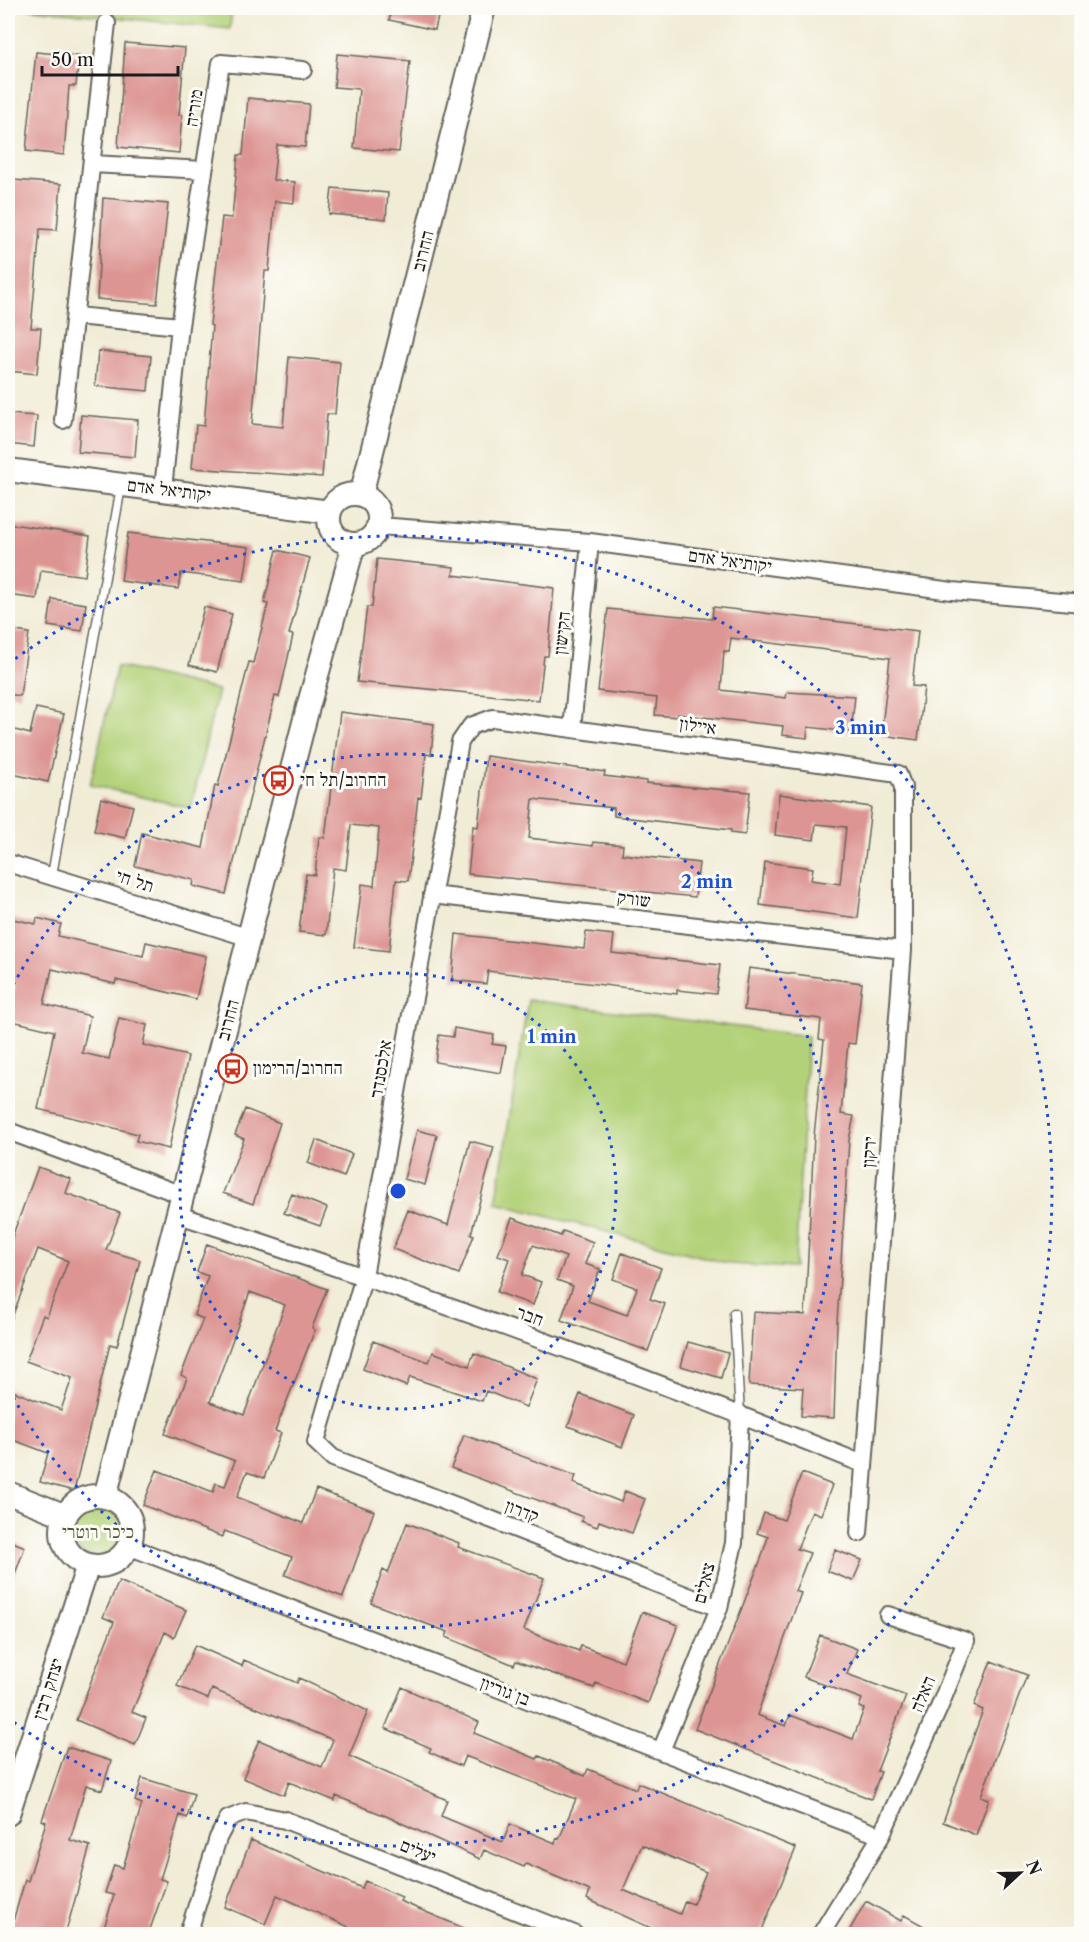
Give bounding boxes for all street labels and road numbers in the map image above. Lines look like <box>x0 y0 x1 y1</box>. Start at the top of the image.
street label: מוריה <box>180 88 208 128</box>
street label: החרוב <box>407 228 439 274</box>
street label: יקותיאל אדם <box>126 474 212 506</box>
street label: יקותיאל אדם <box>687 544 773 578</box>
street label: הקישון <box>549 610 575 656</box>
street label: איילון <box>678 713 718 739</box>
street label: תל חי <box>113 865 157 897</box>
street label: שורק <box>616 886 652 912</box>
street label: החרוב <box>212 997 244 1043</box>
street label: אלכסנדר <box>365 1038 397 1100</box>
street label: ירקון <box>857 1136 881 1168</box>
street label: חבר <box>514 1301 546 1331</box>
street label: קדרון <box>502 1495 542 1527</box>
street label: צאלים <box>688 1560 720 1606</box>
street label: יצחק רבין <box>28 1655 68 1723</box>
street label: בן גוריון <box>477 1672 533 1711</box>
street label: האלה <box>906 1673 940 1715</box>
street label: יעלים <box>397 1834 439 1868</box>

